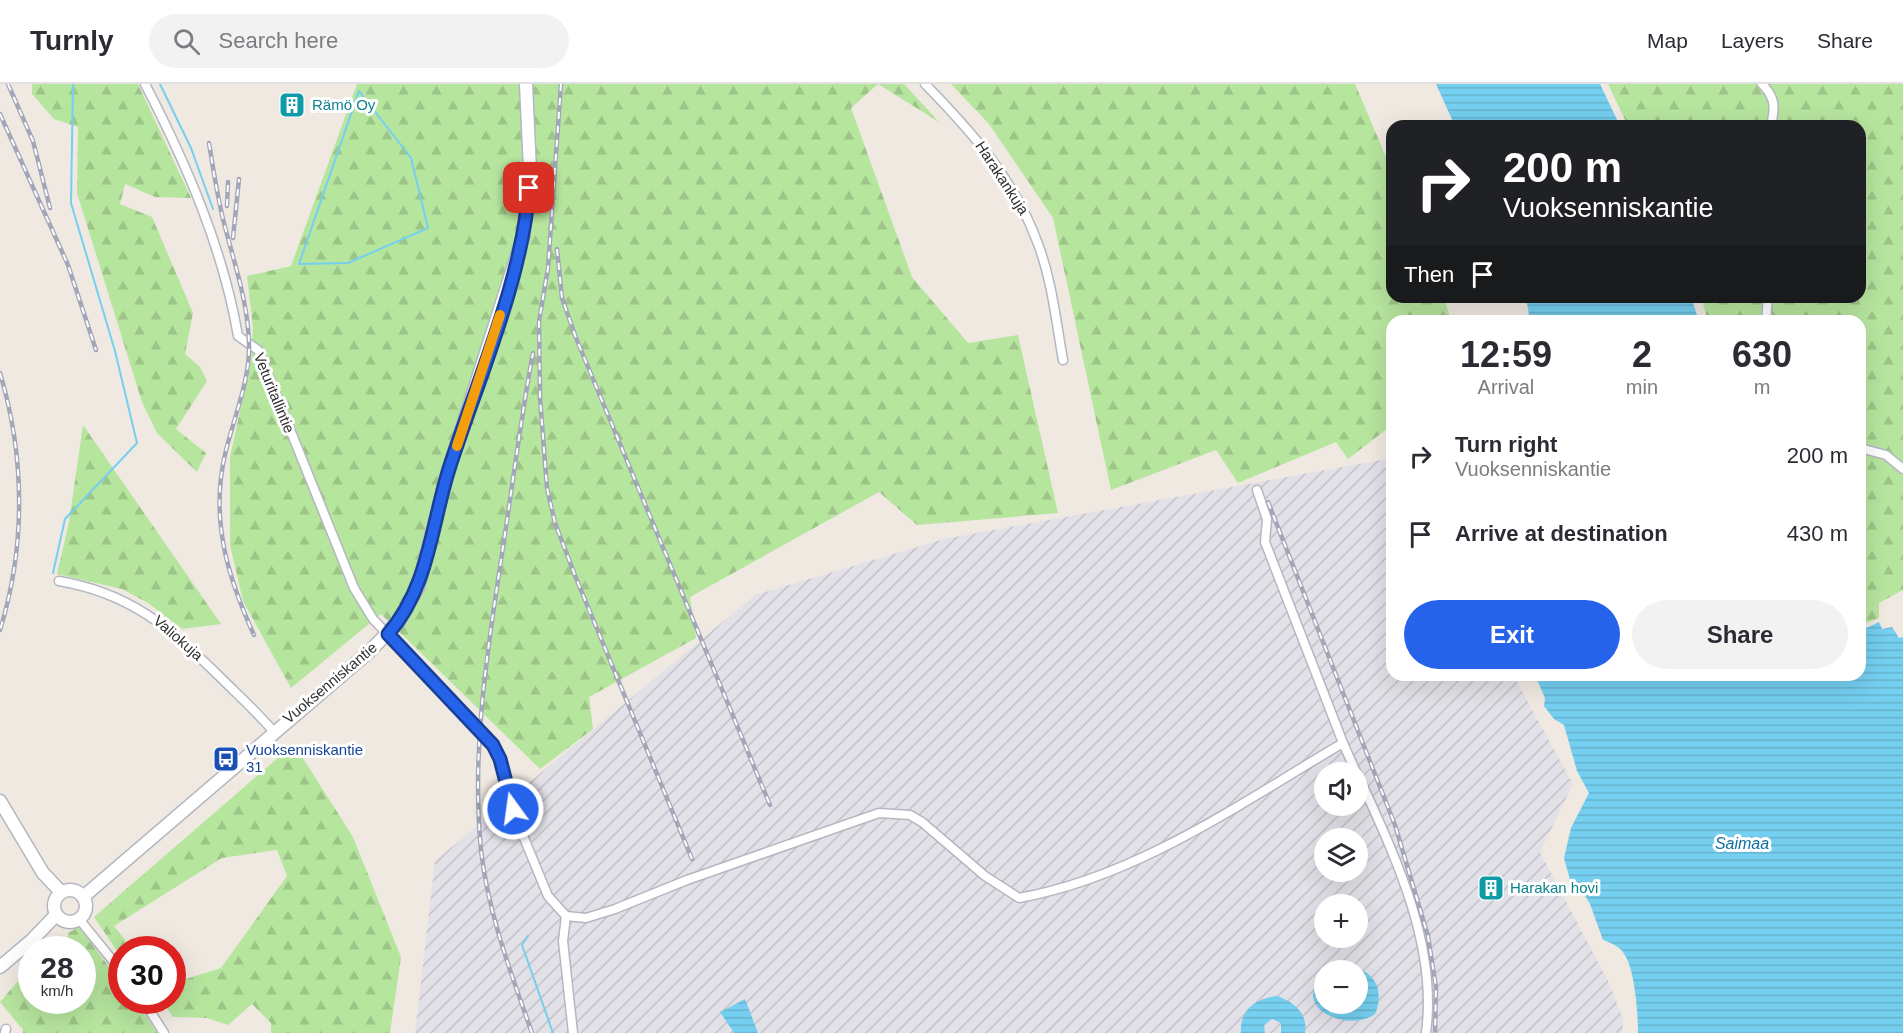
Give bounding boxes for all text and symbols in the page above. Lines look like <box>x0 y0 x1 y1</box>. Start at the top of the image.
search box <box>149 14 569 68</box>
text: Turnly <box>30 25 113 56</box>
icon: search <box>170 25 203 58</box>
text: Search here <box>218 28 338 53</box>
text: Map <box>1647 29 1688 52</box>
text: Layers <box>1721 29 1784 52</box>
text: Share <box>1817 29 1873 52</box>
building icon: Rämö Oy <box>277 90 307 120</box>
place label: Rämö Oy <box>312 96 376 113</box>
street label: Harakankuja <box>972 138 1033 218</box>
icon: right <box>1404 144 1482 222</box>
text: 200 m <box>1503 144 1622 191</box>
pin <box>503 162 554 213</box>
icon: arrive <box>512 171 545 204</box>
text: Vuoksenniskantie <box>1503 193 1714 223</box>
icon: arrive <box>1466 258 1499 291</box>
text: Then <box>1404 262 1454 287</box>
text: 12:59 <box>1460 334 1552 375</box>
text: 2 <box>1632 334 1652 375</box>
text: 630 <box>1732 334 1792 375</box>
street label: Veturitallintie <box>251 350 298 435</box>
text: Arrival <box>1478 376 1534 398</box>
text: min <box>1626 376 1658 398</box>
text: m <box>1754 376 1770 398</box>
text: Turn right <box>1455 432 1557 457</box>
icon: right <box>1404 440 1437 473</box>
text: 200 m <box>1787 443 1848 468</box>
text: Vuoksenniskantie <box>1455 458 1611 480</box>
icon: arrive <box>1404 518 1437 551</box>
text: Arrive at destination <box>1455 521 1668 546</box>
text: 430 m <box>1787 521 1848 546</box>
button: Exit <box>1404 600 1620 669</box>
button: Share <box>1632 600 1848 669</box>
street label: Valiokuja <box>150 612 207 664</box>
street label: Vuoksenniskantie <box>279 638 380 727</box>
place label: Vuoksenniskantie 31 <box>246 741 363 775</box>
bus stop icon: Vuoksenniskantie 31 <box>211 744 241 774</box>
map controls <box>1314 762 1368 1014</box>
button: sound <box>1314 762 1368 816</box>
position arrow <box>481 777 545 841</box>
button: layers <box>1314 828 1368 882</box>
water label: Saimaa <box>1715 835 1769 852</box>
building icon: Harakan hovi <box>1476 873 1506 903</box>
place label: Harakan hovi <box>1510 879 1598 896</box>
button: + <box>1314 894 1368 948</box>
speed limit sign: 30 <box>108 936 186 1014</box>
text: 28 <box>40 951 74 984</box>
button: − <box>1314 960 1368 1014</box>
text: km/h <box>41 982 73 999</box>

